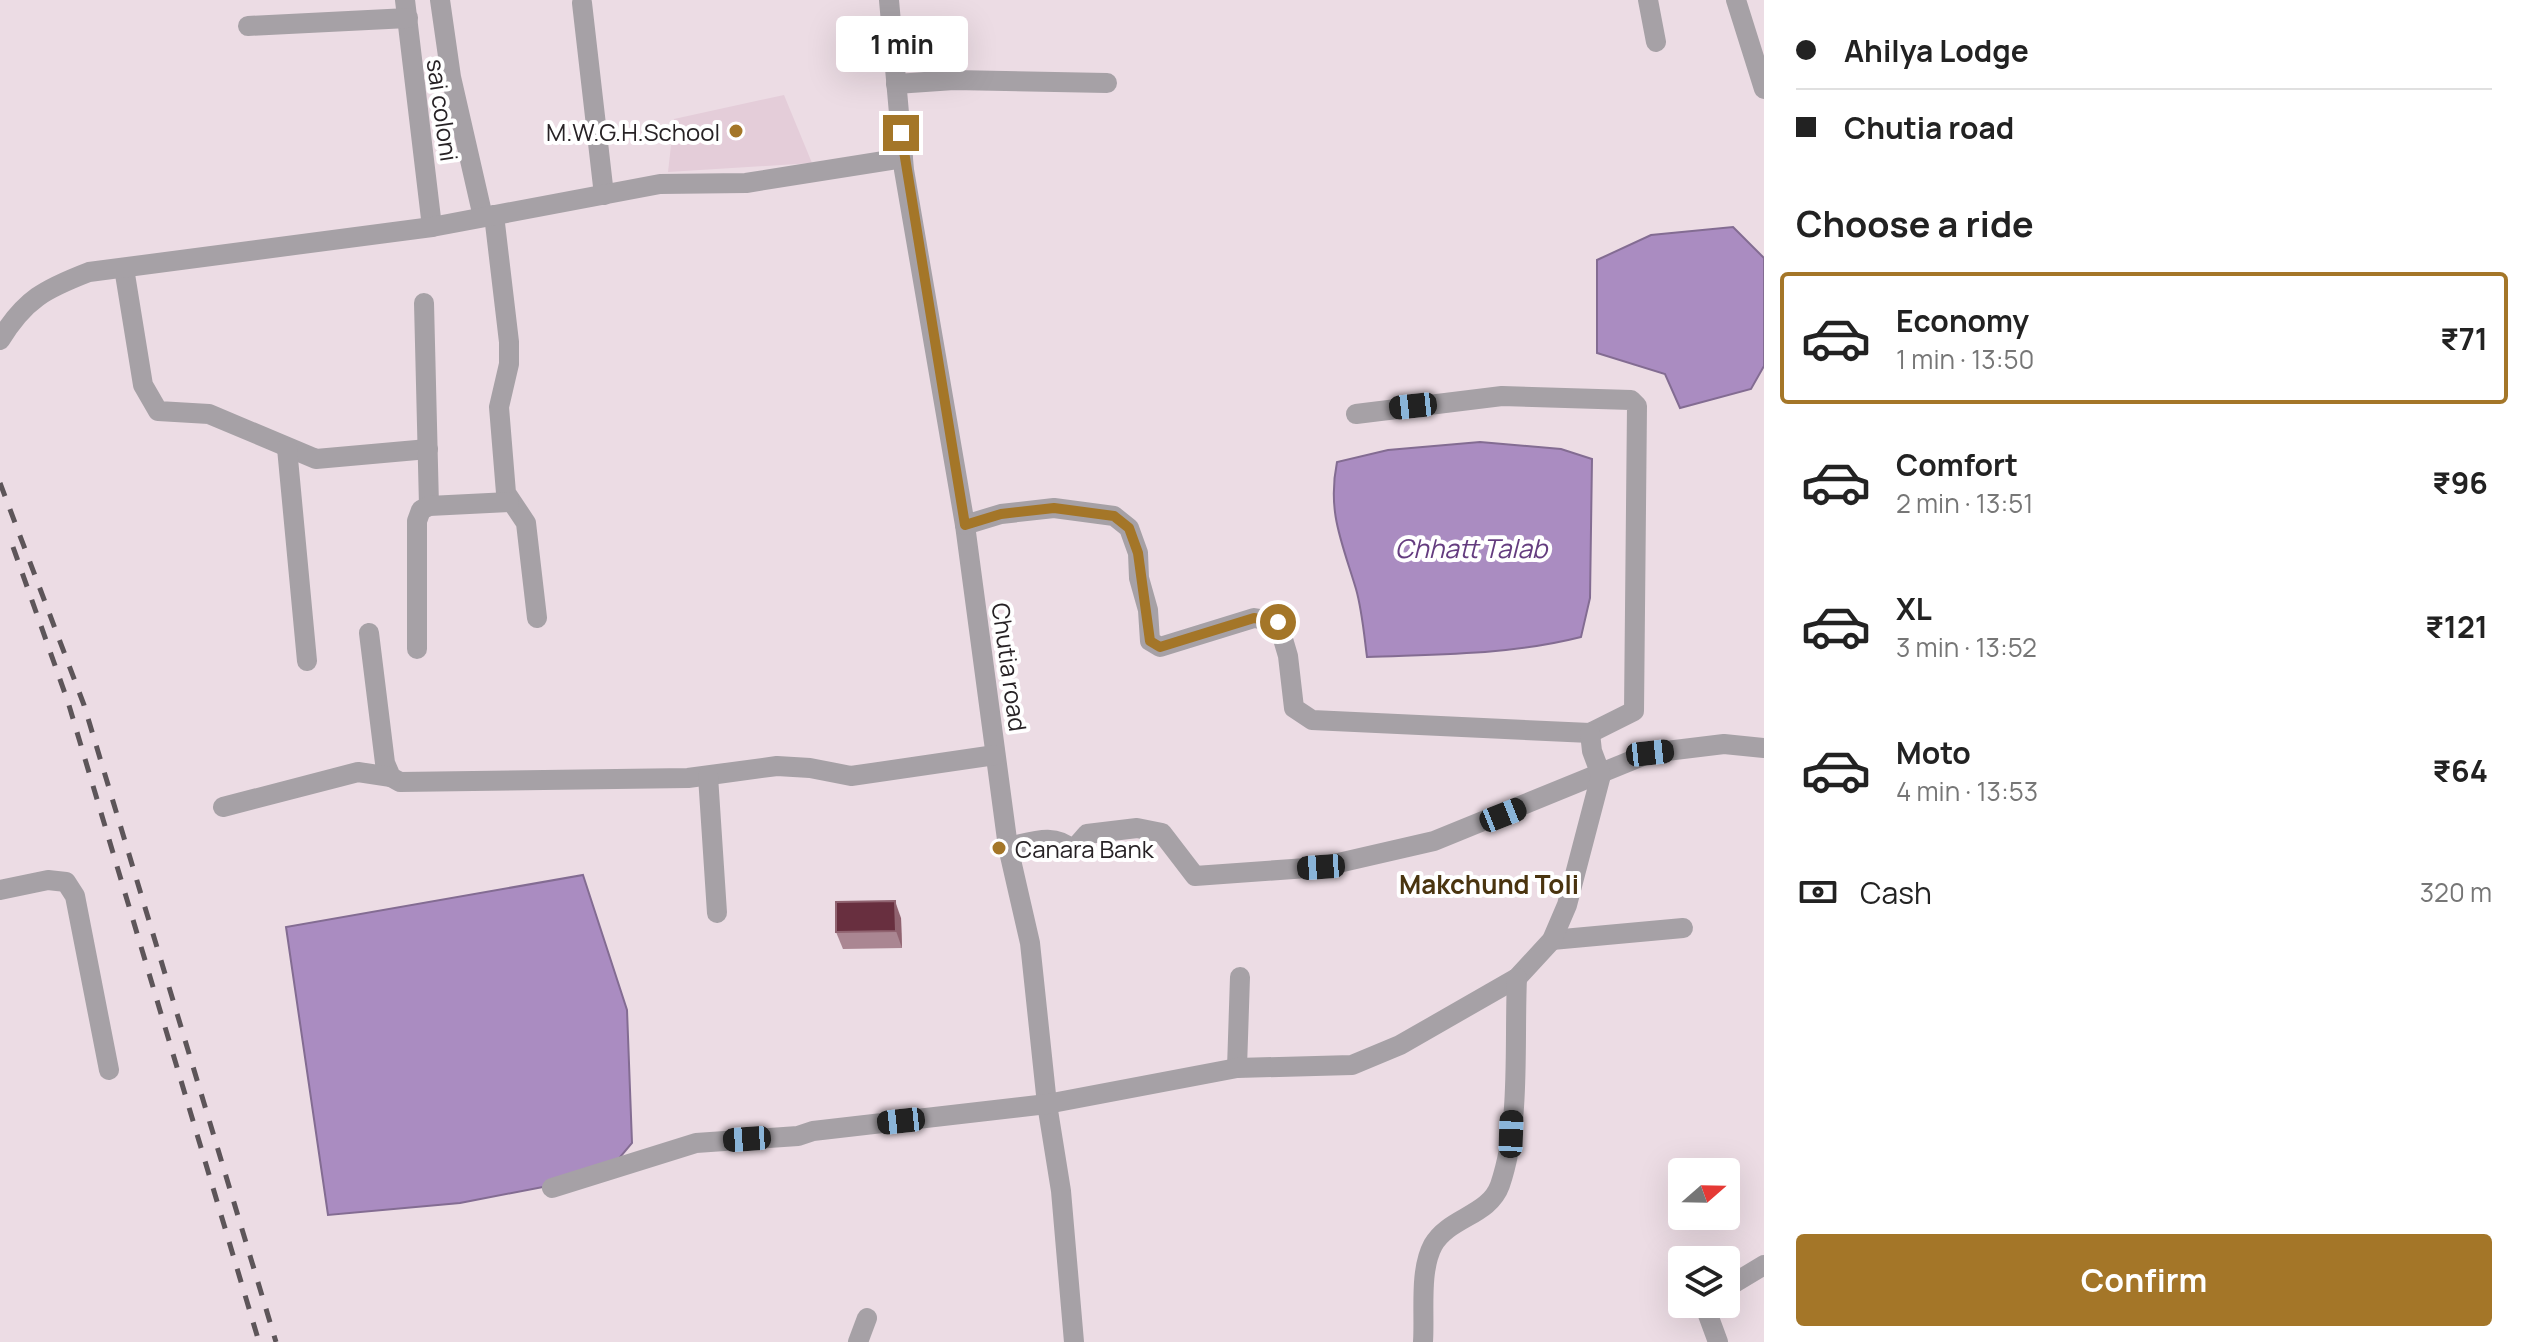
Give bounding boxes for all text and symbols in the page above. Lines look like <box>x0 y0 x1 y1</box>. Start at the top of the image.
callout: 1 min <box>835 17 967 73</box>
text: 1 min <box>870 26 934 62</box>
text: Ahilya Lodge <box>1844 30 2029 71</box>
street label: sai coloni <box>419 57 467 163</box>
text: Chutia road <box>1844 107 2014 148</box>
place label: M.W.G.H.School <box>546 115 720 148</box>
route end <box>883 115 919 151</box>
marker: M.W.G.H.School <box>727 122 745 140</box>
text: Choose a ride <box>1796 199 2034 248</box>
text: Economy <box>1896 300 2029 341</box>
icon: car <box>1800 302 1872 374</box>
text: ₹71 <box>2440 318 2488 359</box>
text: 1 min · 13:50 <box>1896 341 2034 377</box>
car <box>1388 392 1438 420</box>
text: Comfort <box>1896 444 2018 485</box>
icon: car <box>1800 446 1872 518</box>
text: ₹96 <box>2432 462 2488 503</box>
text: 2 min · 13:51 <box>1896 485 2033 521</box>
water label: Chhatt Talab <box>1395 530 1549 566</box>
text: XL <box>1896 588 1932 629</box>
icon: car <box>1800 590 1872 662</box>
street label: Chutia road <box>985 601 1035 733</box>
route start <box>1260 604 1296 640</box>
text: ₹121 <box>2425 606 2488 647</box>
text: 3 min · 13:52 <box>1896 629 2037 665</box>
text: Moto <box>1896 732 1971 773</box>
icon: car <box>1800 734 1872 806</box>
car <box>1625 739 1675 767</box>
text: ₹64 <box>2433 750 2488 791</box>
text: 4 min · 13:53 <box>1896 773 2038 809</box>
car <box>1476 795 1530 835</box>
place label: Canara Bank <box>1015 832 1155 865</box>
marker: Canara Bank <box>990 839 1008 857</box>
car <box>1296 853 1346 881</box>
district label: Makchund Toli <box>1399 866 1579 902</box>
icon: cash <box>1796 870 1840 914</box>
text: Cash <box>1860 872 1932 913</box>
text: 320 m <box>2420 874 2492 910</box>
car <box>876 1107 926 1135</box>
car <box>1498 1110 1524 1158</box>
car <box>722 1125 772 1153</box>
north arrow <box>1668 1158 1740 1230</box>
map controls <box>1668 1158 1740 1318</box>
button: Confirm <box>1796 1234 2492 1326</box>
button: layers <box>1668 1246 1740 1318</box>

